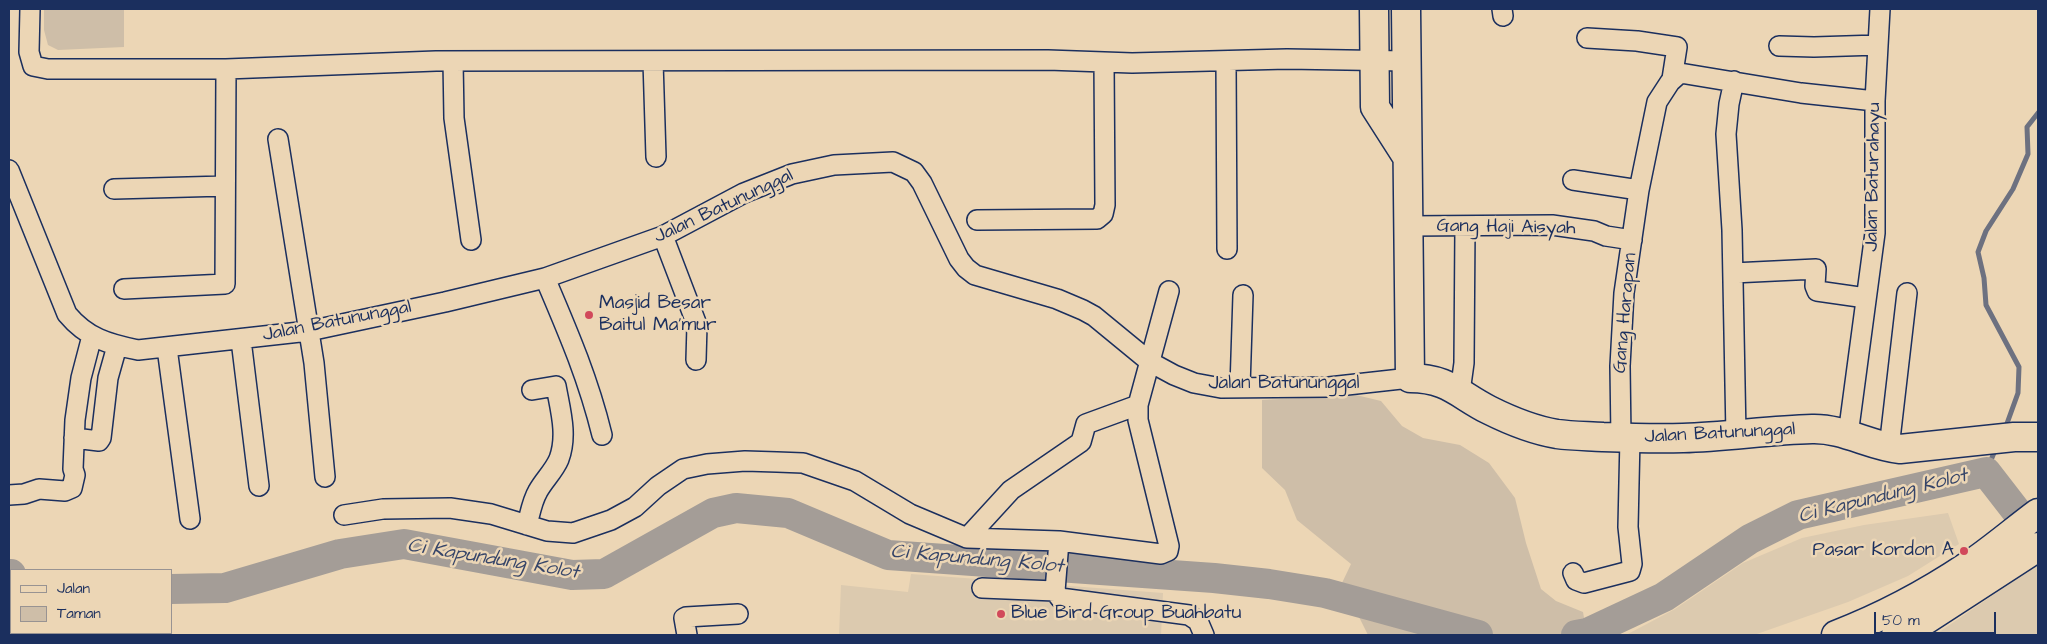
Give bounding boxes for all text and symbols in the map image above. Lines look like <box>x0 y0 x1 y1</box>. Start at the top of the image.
street label: Jalan Baturahayu <box>1861 102 1887 252</box>
street label: Jalan Batununggal <box>651 165 797 249</box>
street label: Gang Haji Aisyah <box>1436 215 1576 241</box>
street label: Gang Harapan <box>1609 252 1643 374</box>
place label: Masjid Besar Baitul Ma'mur <box>599 293 716 337</box>
street label: Jalan Batununggal <box>261 296 413 348</box>
marker: Masjid Besar Baitul Ma'mur <box>583 309 595 321</box>
street label: Jalan Batununggal <box>1209 373 1359 395</box>
street label: Jalan Batununggal <box>1644 419 1796 449</box>
water label: Ci Kapundung Kolot <box>1796 464 1970 530</box>
water label: Ci Kapundung Kolot <box>406 535 580 585</box>
water label: Ci Kapundung Kolot <box>890 540 1064 580</box>
place label: Pasar Kordon A <box>1813 540 1954 562</box>
marker: Pasar Kordon A <box>1958 545 1970 557</box>
legend <box>10 569 172 634</box>
text: Jalan <box>57 578 90 599</box>
scale bar <box>1877 602 2000 634</box>
text: Taman <box>57 603 101 624</box>
place label: Blue Bird Group Buahbatu <box>1011 603 1241 625</box>
marker: Blue Bird Group Buahbatu <box>995 608 1007 620</box>
text: 50 m <box>1882 610 1920 631</box>

